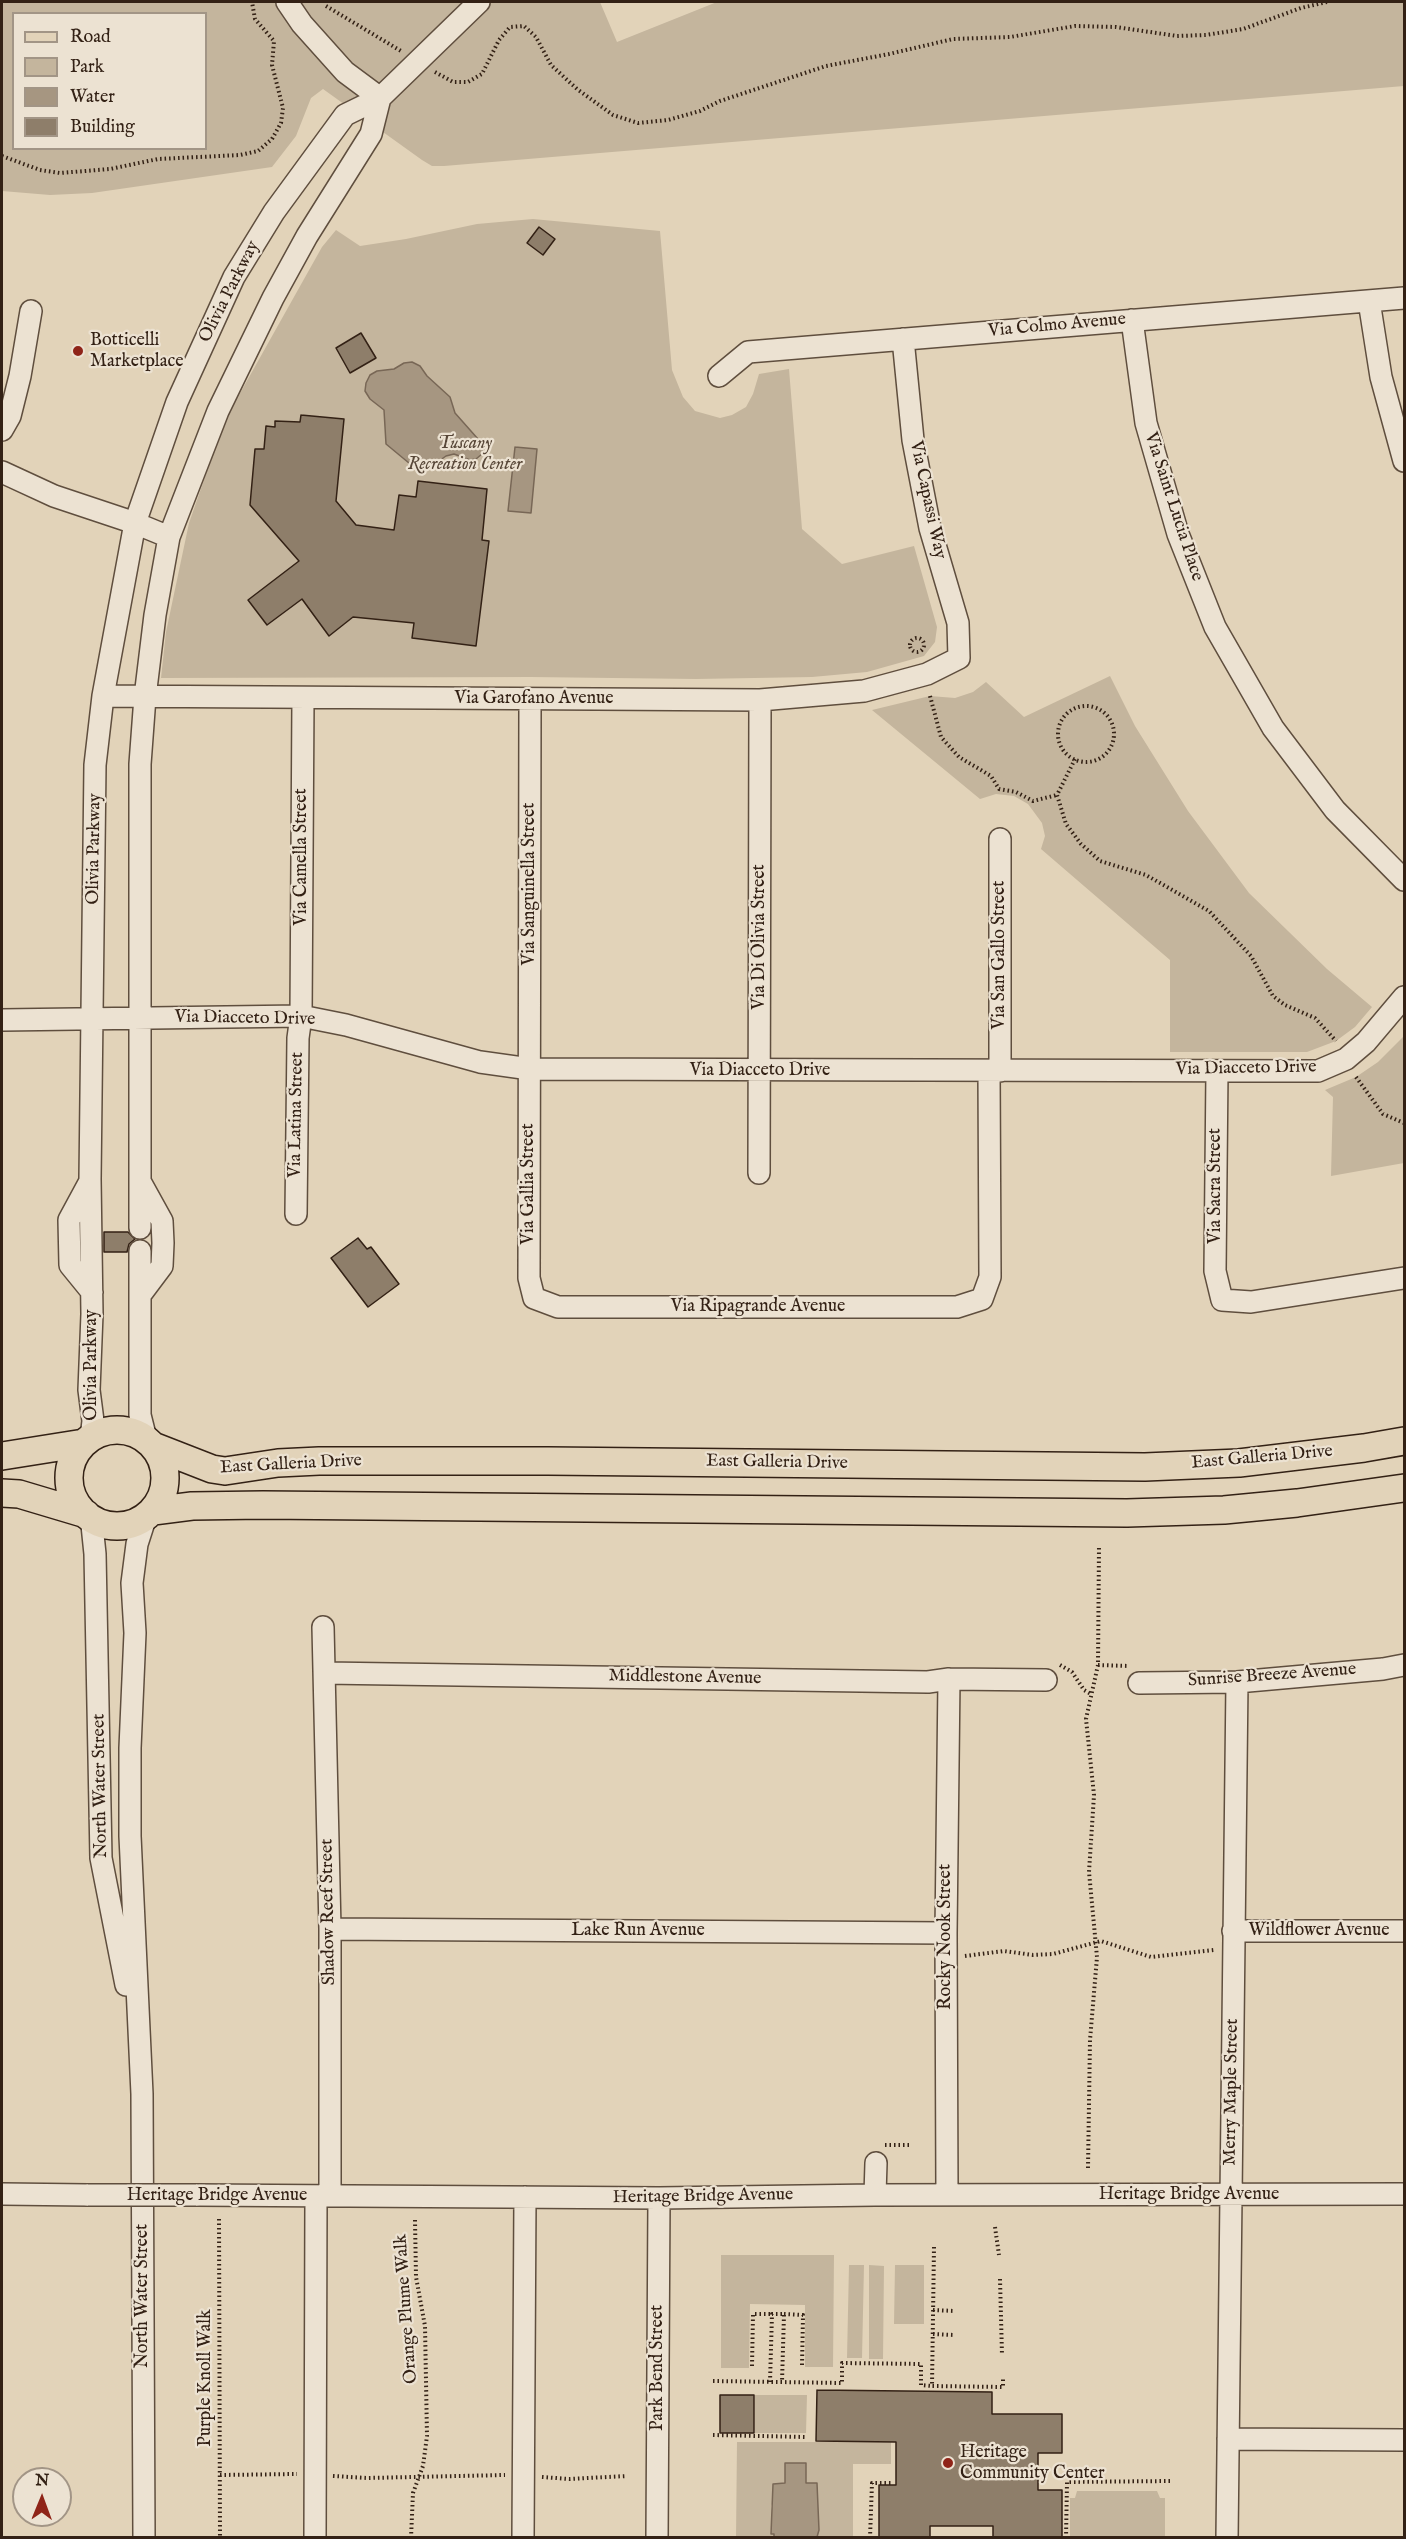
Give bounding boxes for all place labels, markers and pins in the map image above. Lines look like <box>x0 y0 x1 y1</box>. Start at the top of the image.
place label: Botticelli Marketplace <box>90 330 184 372</box>
marker: Botticelli Marketplace <box>71 344 85 358</box>
place label: Heritage Community Center <box>960 2442 1105 2484</box>
marker: Heritage Community Center <box>941 2456 955 2470</box>

